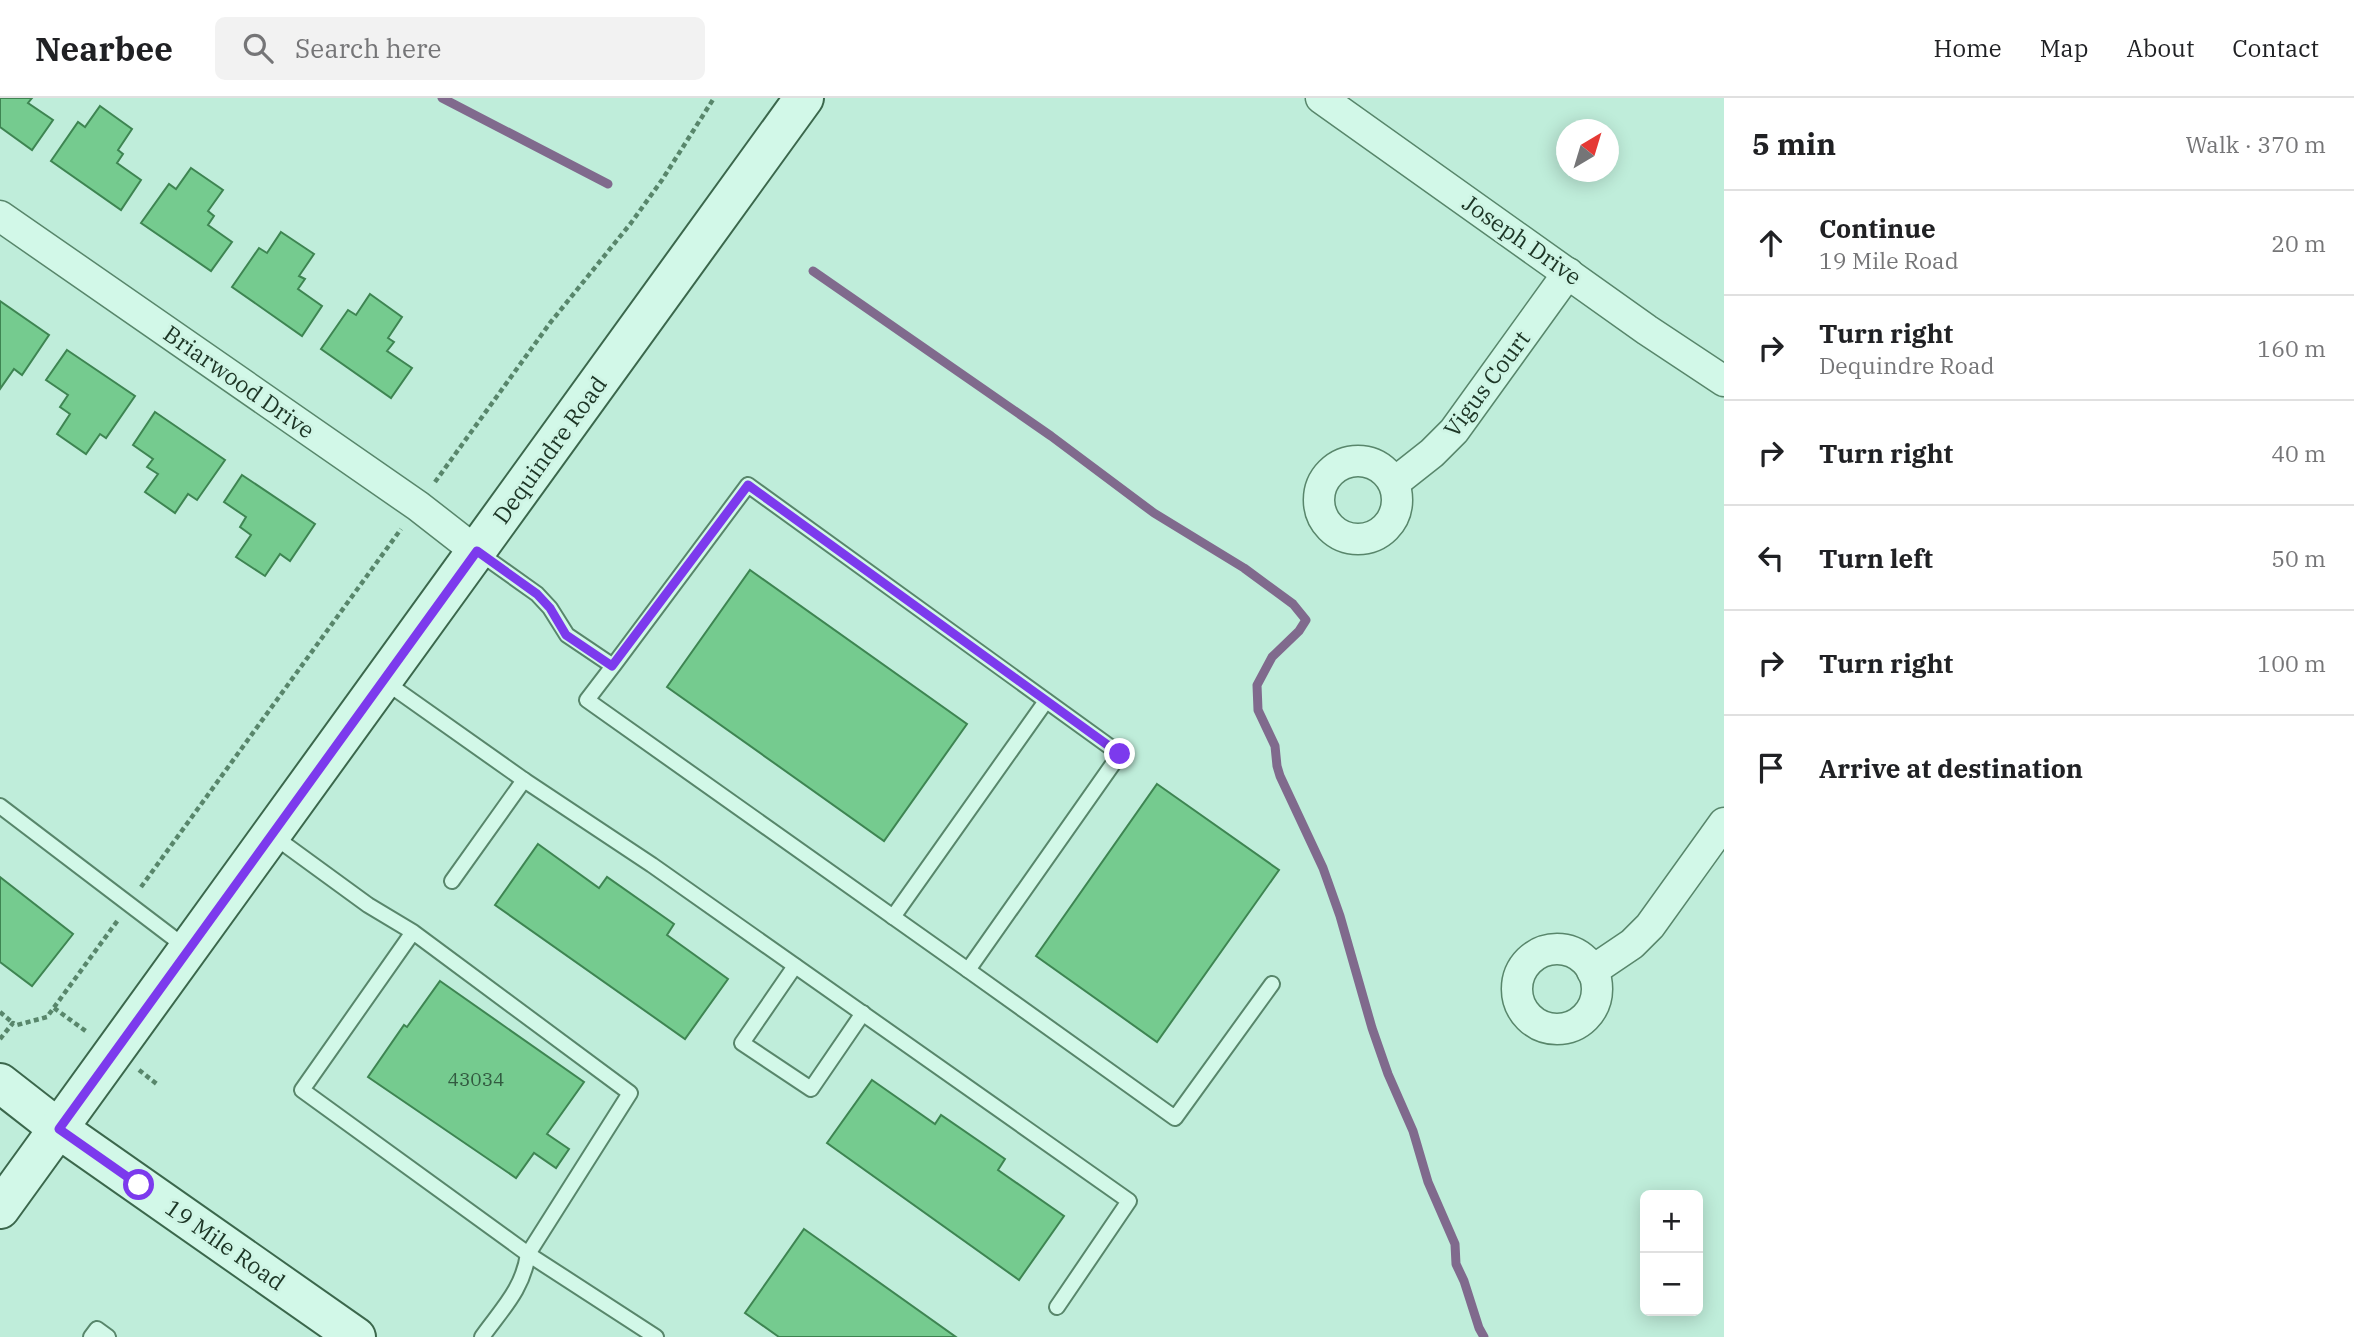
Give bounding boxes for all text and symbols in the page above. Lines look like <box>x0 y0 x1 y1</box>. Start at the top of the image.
search box <box>215 17 705 80</box>
text: Nearbee <box>35 27 173 70</box>
icon: search <box>239 29 277 67</box>
text: Search here <box>295 31 441 65</box>
text: Home <box>1934 32 2002 64</box>
text: Map <box>2040 32 2088 64</box>
text: About <box>2126 32 2194 64</box>
text: Contact <box>2232 32 2319 64</box>
north arrow <box>1556 119 1619 182</box>
text: 5 min <box>1752 124 1836 163</box>
text: Walk · 370 m <box>2185 129 2326 159</box>
street label: Joseph Drive <box>1457 187 1588 291</box>
text: Continue <box>1819 211 1936 245</box>
icon: ahead <box>1752 224 1790 262</box>
text: 20 m <box>2271 228 2326 258</box>
text: 19 Mile Road <box>1819 245 1959 275</box>
text: Turn right <box>1819 316 1953 350</box>
street label: Briarwood Drive <box>158 318 321 444</box>
street label: Vigus Court <box>1436 324 1536 443</box>
icon: right <box>1752 329 1790 367</box>
text: 160 m <box>2257 333 2326 363</box>
text: Dequindre Road <box>1819 350 1994 380</box>
street label: Dequindre Road <box>486 370 613 529</box>
icon: right <box>1752 434 1790 472</box>
text: Turn right <box>1819 436 1953 470</box>
text: 40 m <box>2271 438 2326 468</box>
icon: left <box>1752 539 1790 577</box>
text: Turn left <box>1819 541 1933 575</box>
text: 50 m <box>2271 543 2326 573</box>
icon: right <box>1752 644 1790 682</box>
text: Turn right <box>1819 646 1953 680</box>
text: 100 m <box>2257 648 2326 678</box>
route end <box>1104 738 1135 769</box>
icon: arrive <box>1752 749 1790 787</box>
text: Arrive at destination <box>1819 751 2083 785</box>
house number: 43034 <box>447 1067 505 1091</box>
route start <box>123 1169 154 1200</box>
map controls <box>1640 1190 1703 1316</box>
button: + <box>1640 1190 1703 1253</box>
street label: 19 Mile Road <box>160 1192 291 1297</box>
button: − <box>1640 1253 1703 1316</box>

